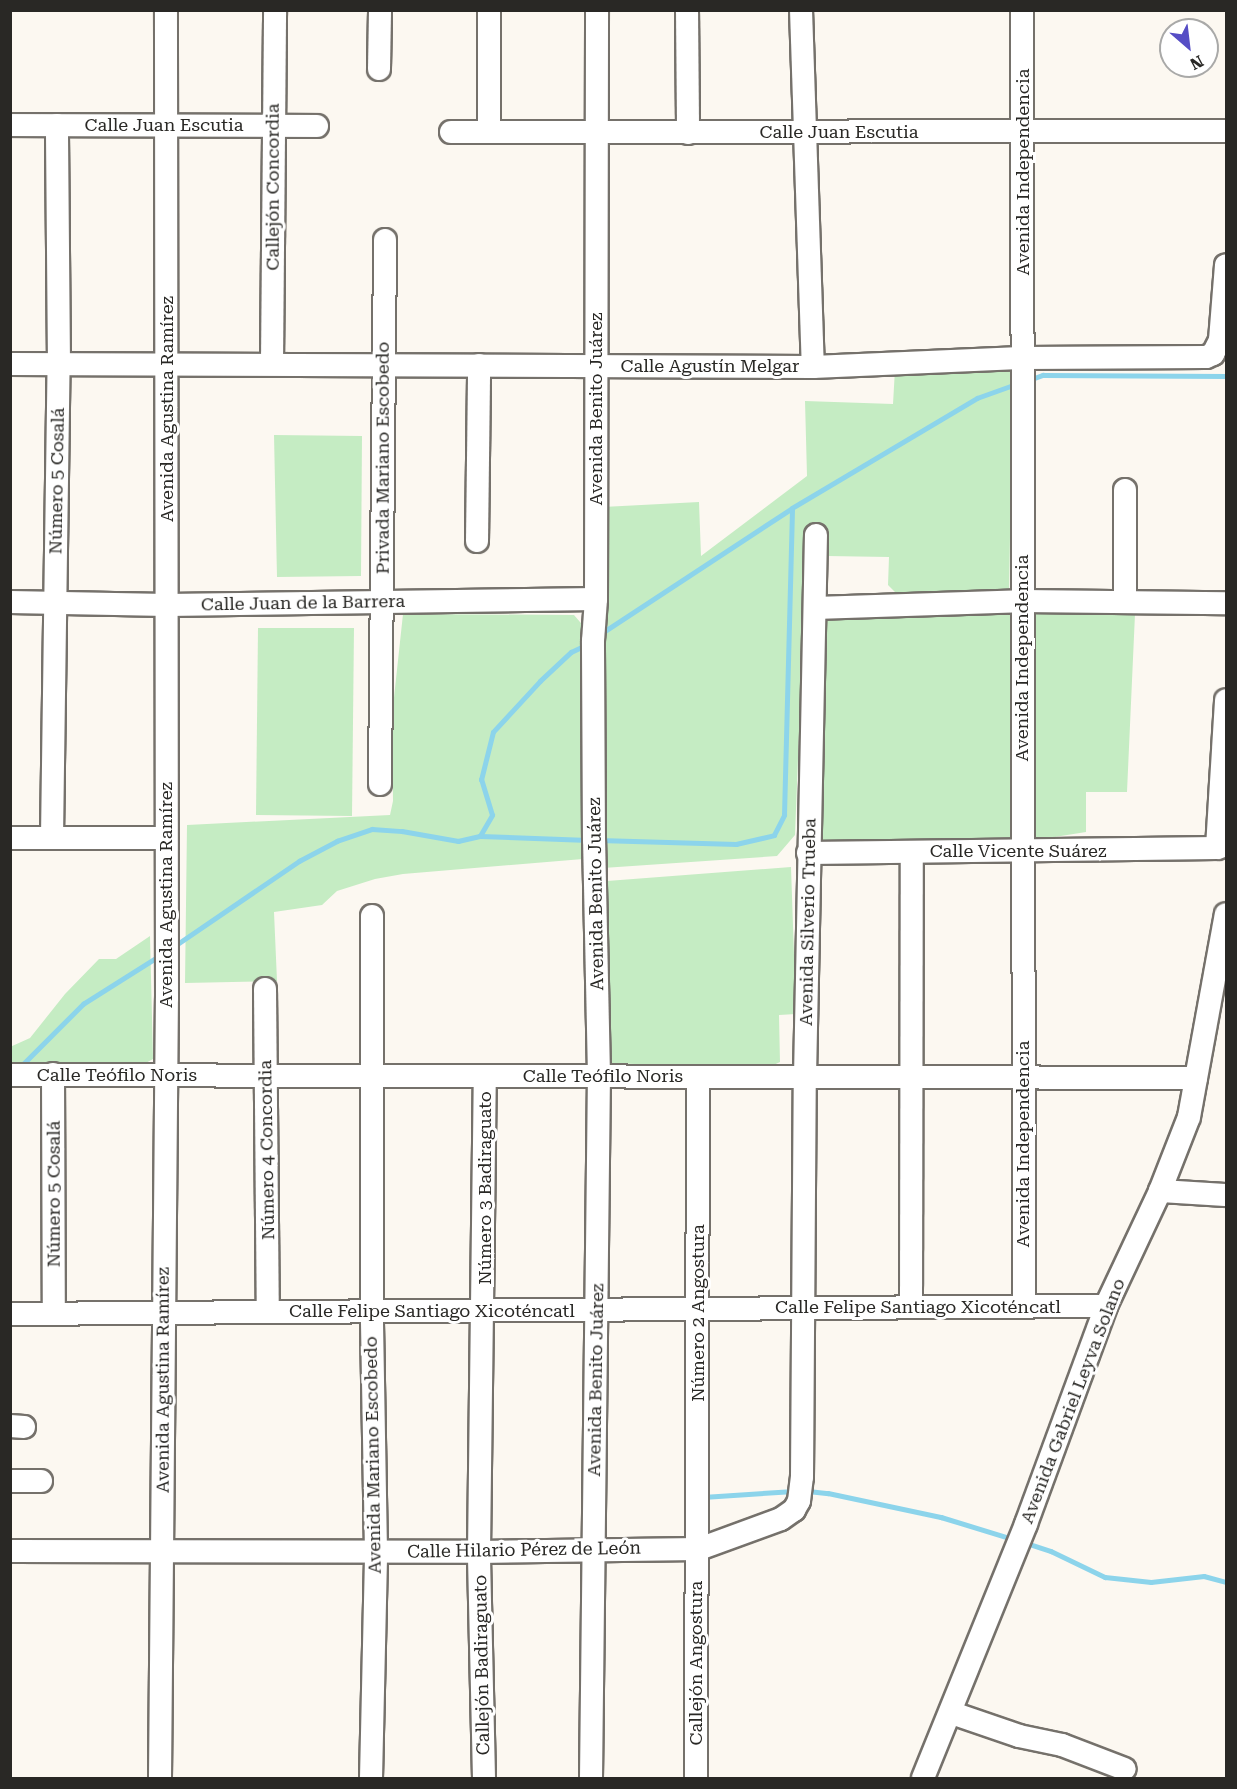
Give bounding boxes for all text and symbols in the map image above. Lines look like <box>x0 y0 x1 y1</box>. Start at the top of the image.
north arrow <box>1159 18 1219 78</box>
text: N <box>1187 51 1207 74</box>
street label: Avenida Independencia <box>1012 69 1034 275</box>
street label: Callejón Concordia <box>262 103 284 271</box>
street label: Calle Juan Escutia <box>85 114 243 136</box>
street label: Calle Juan Escutia <box>760 121 918 143</box>
street label: Avenida Agustina Ramírez <box>156 296 178 522</box>
street label: Avenida Benito Juárez <box>585 312 607 506</box>
street label: Privada Mariano Escobedo <box>372 342 394 574</box>
street label: Calle Agustín Melgar <box>621 355 799 377</box>
street label: Número 5 Cosalá <box>45 407 69 555</box>
street label: Avenida Independencia <box>1011 555 1033 761</box>
street label: Calle Juan de la Barrera <box>201 590 405 616</box>
street label: Avenida Agustina Ramírez <box>155 782 177 1008</box>
street label: Avenida Benito Juárez <box>584 797 608 991</box>
street label: Avenida Silverio Trueba <box>795 818 821 1026</box>
street label: Calle Vicente Suárez <box>930 840 1106 862</box>
street label: Avenida Independencia <box>1012 1041 1034 1247</box>
street label: Número 4 Concordia <box>255 1060 279 1240</box>
street label: Calle Teófilo Noris <box>37 1064 197 1086</box>
street label: Calle Teófilo Noris <box>523 1065 683 1087</box>
street label: Número 3 Badiraguato <box>474 1091 496 1285</box>
street label: Número 5 Cosalá <box>43 1121 65 1267</box>
street label: Número 2 Angostura <box>687 1224 709 1402</box>
street label: Avenida Agustina Ramírez <box>152 1267 174 1493</box>
street label: Avenida Gabriel Leyva Solano <box>1016 1275 1130 1527</box>
street label: Avenida Benito Juárez <box>584 1283 608 1477</box>
street label: Calle Felipe Santiago Xicoténcatl <box>775 1296 1061 1318</box>
street label: Calle Felipe Santiago Xicoténcatl <box>289 1300 575 1322</box>
street label: Avenida Mariano Escobedo <box>360 1336 386 1574</box>
street label: Calle Hilario Pérez de León <box>407 1537 641 1563</box>
street label: Callejón Badiraguato <box>470 1575 494 1755</box>
street label: Callejón Angostura <box>685 1581 707 1745</box>

